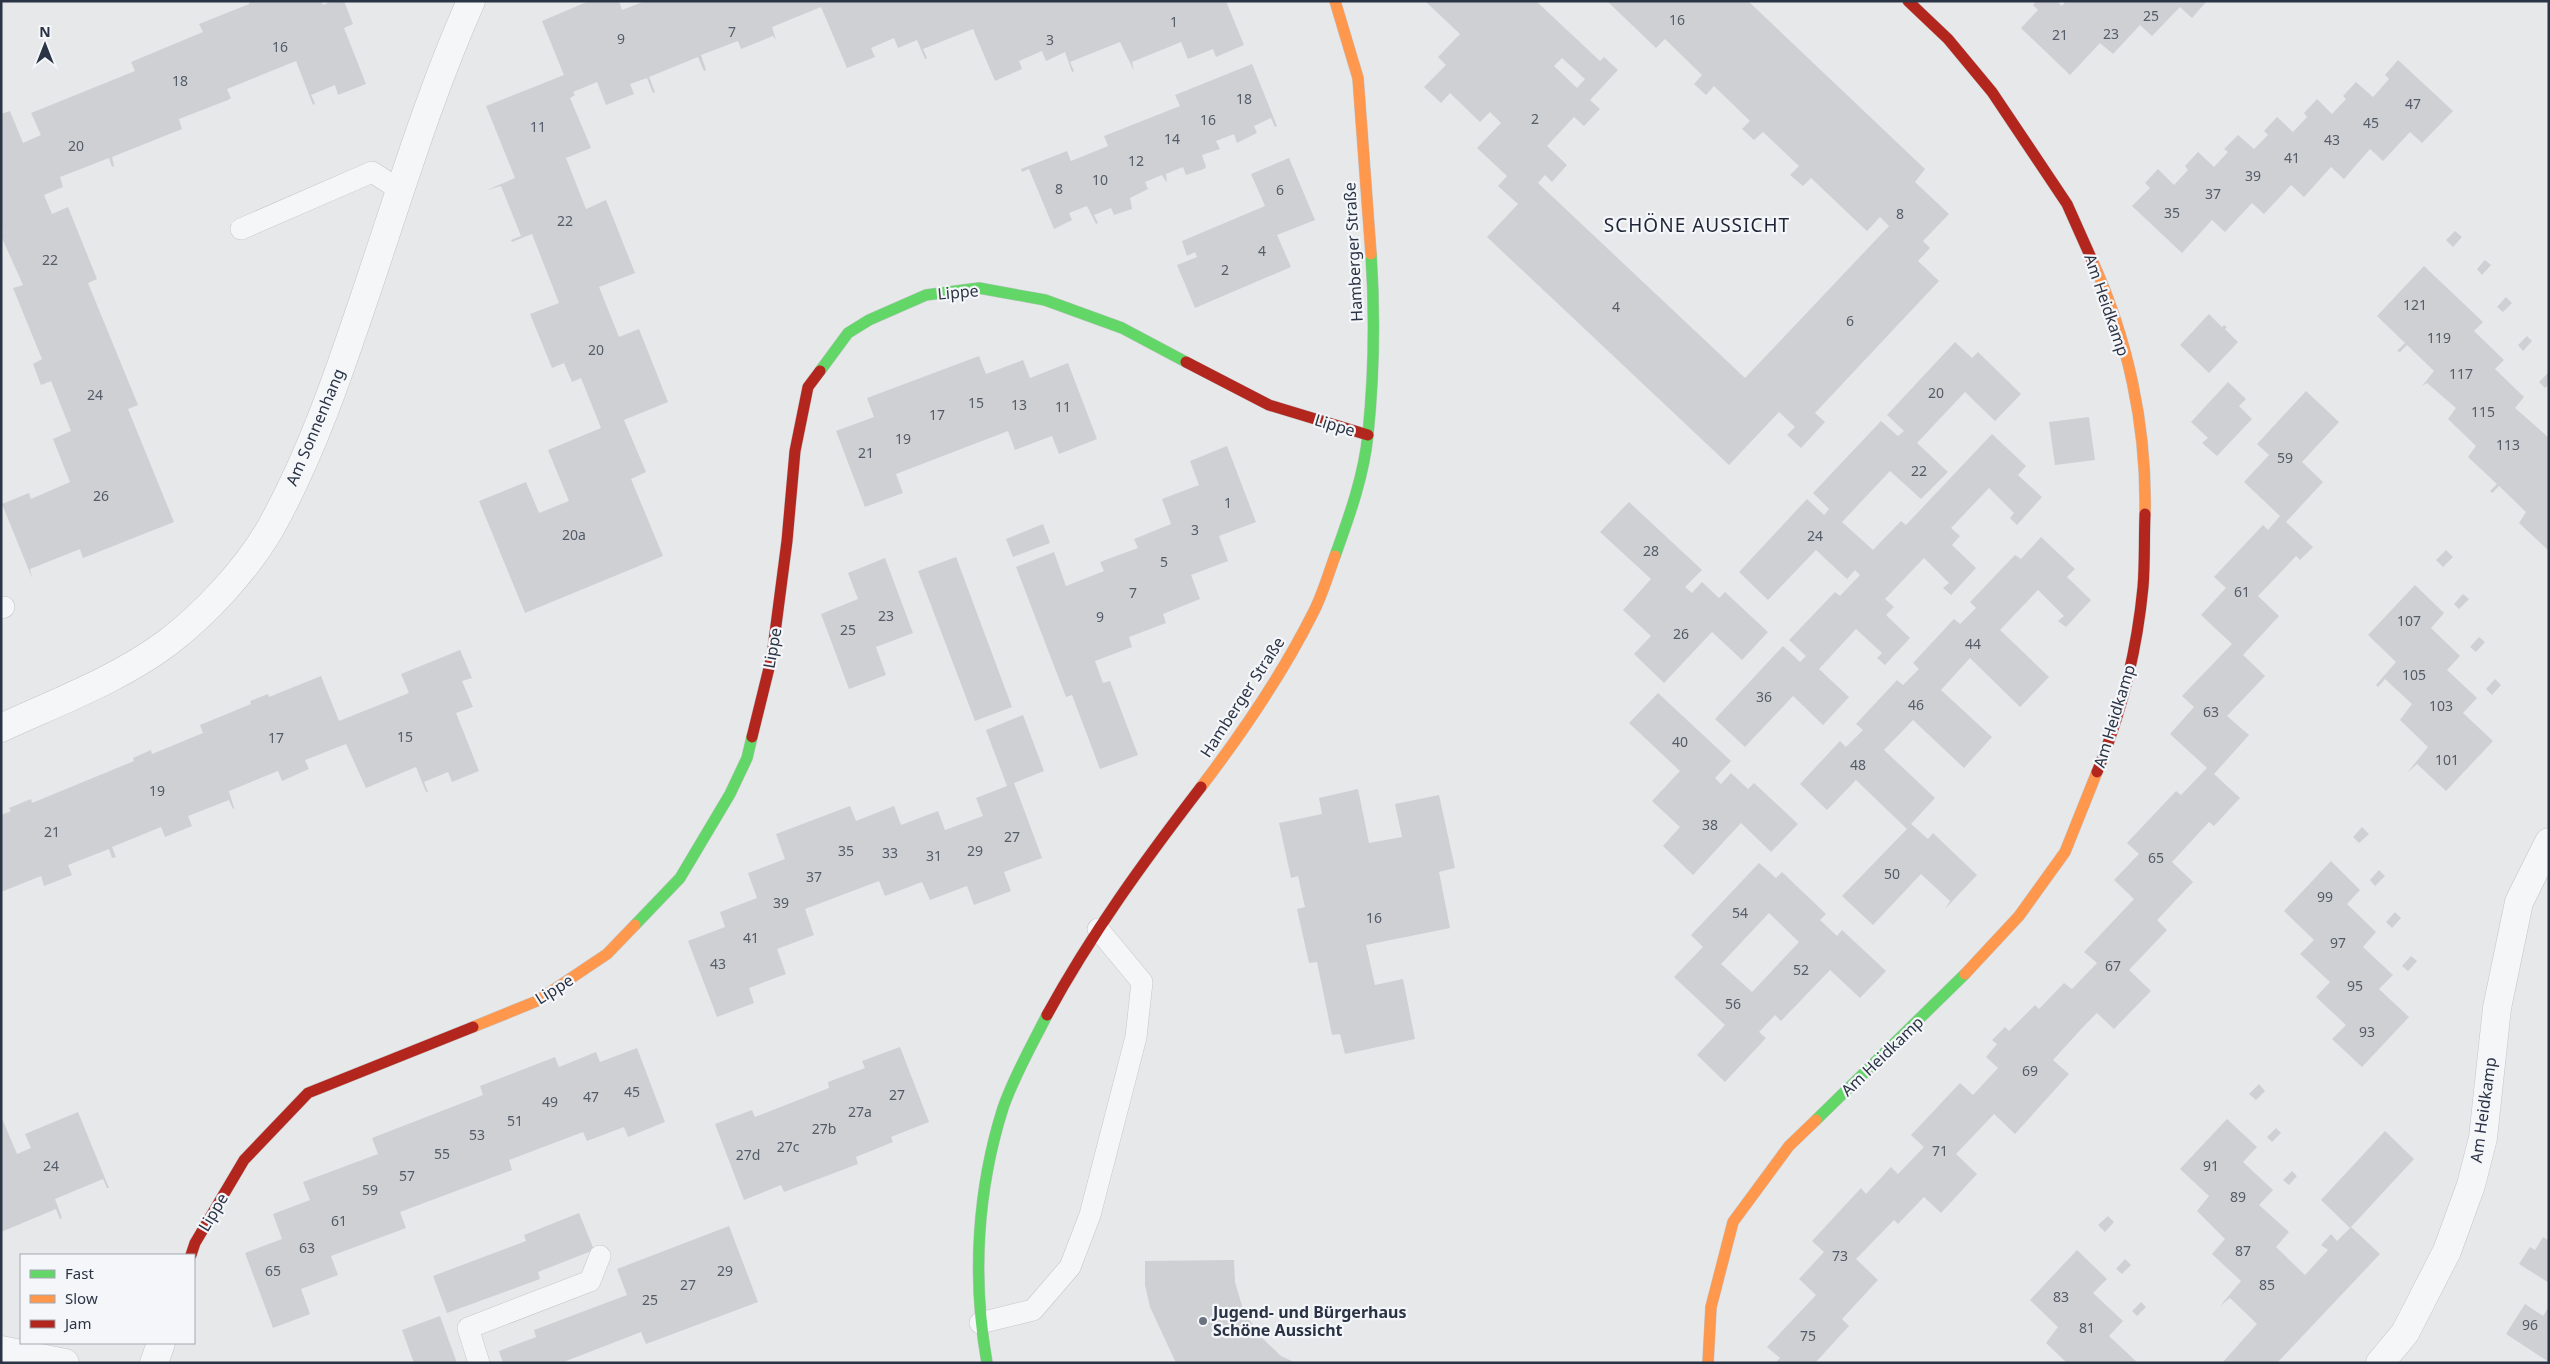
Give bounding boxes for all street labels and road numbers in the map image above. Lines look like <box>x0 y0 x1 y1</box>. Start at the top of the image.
street label: Hamberger Straße <box>1338 182 1368 322</box>
street label: Am Heidkamp <box>2079 251 2135 359</box>
street label: Lippe <box>937 279 979 305</box>
street label: Am Sonnenhang <box>280 365 350 489</box>
street label: Lippe <box>1312 408 1358 442</box>
street label: Lippe <box>758 626 786 670</box>
street label: Hamberger Straße <box>1195 632 1289 762</box>
street label: Am Heidkamp <box>2088 662 2140 770</box>
street label: Lippe <box>531 969 577 1009</box>
street label: Am Heidkamp <box>1836 1011 1928 1101</box>
street label: Am Heidkamp <box>2465 1056 2501 1164</box>
street label: Lippe <box>193 1189 233 1235</box>

